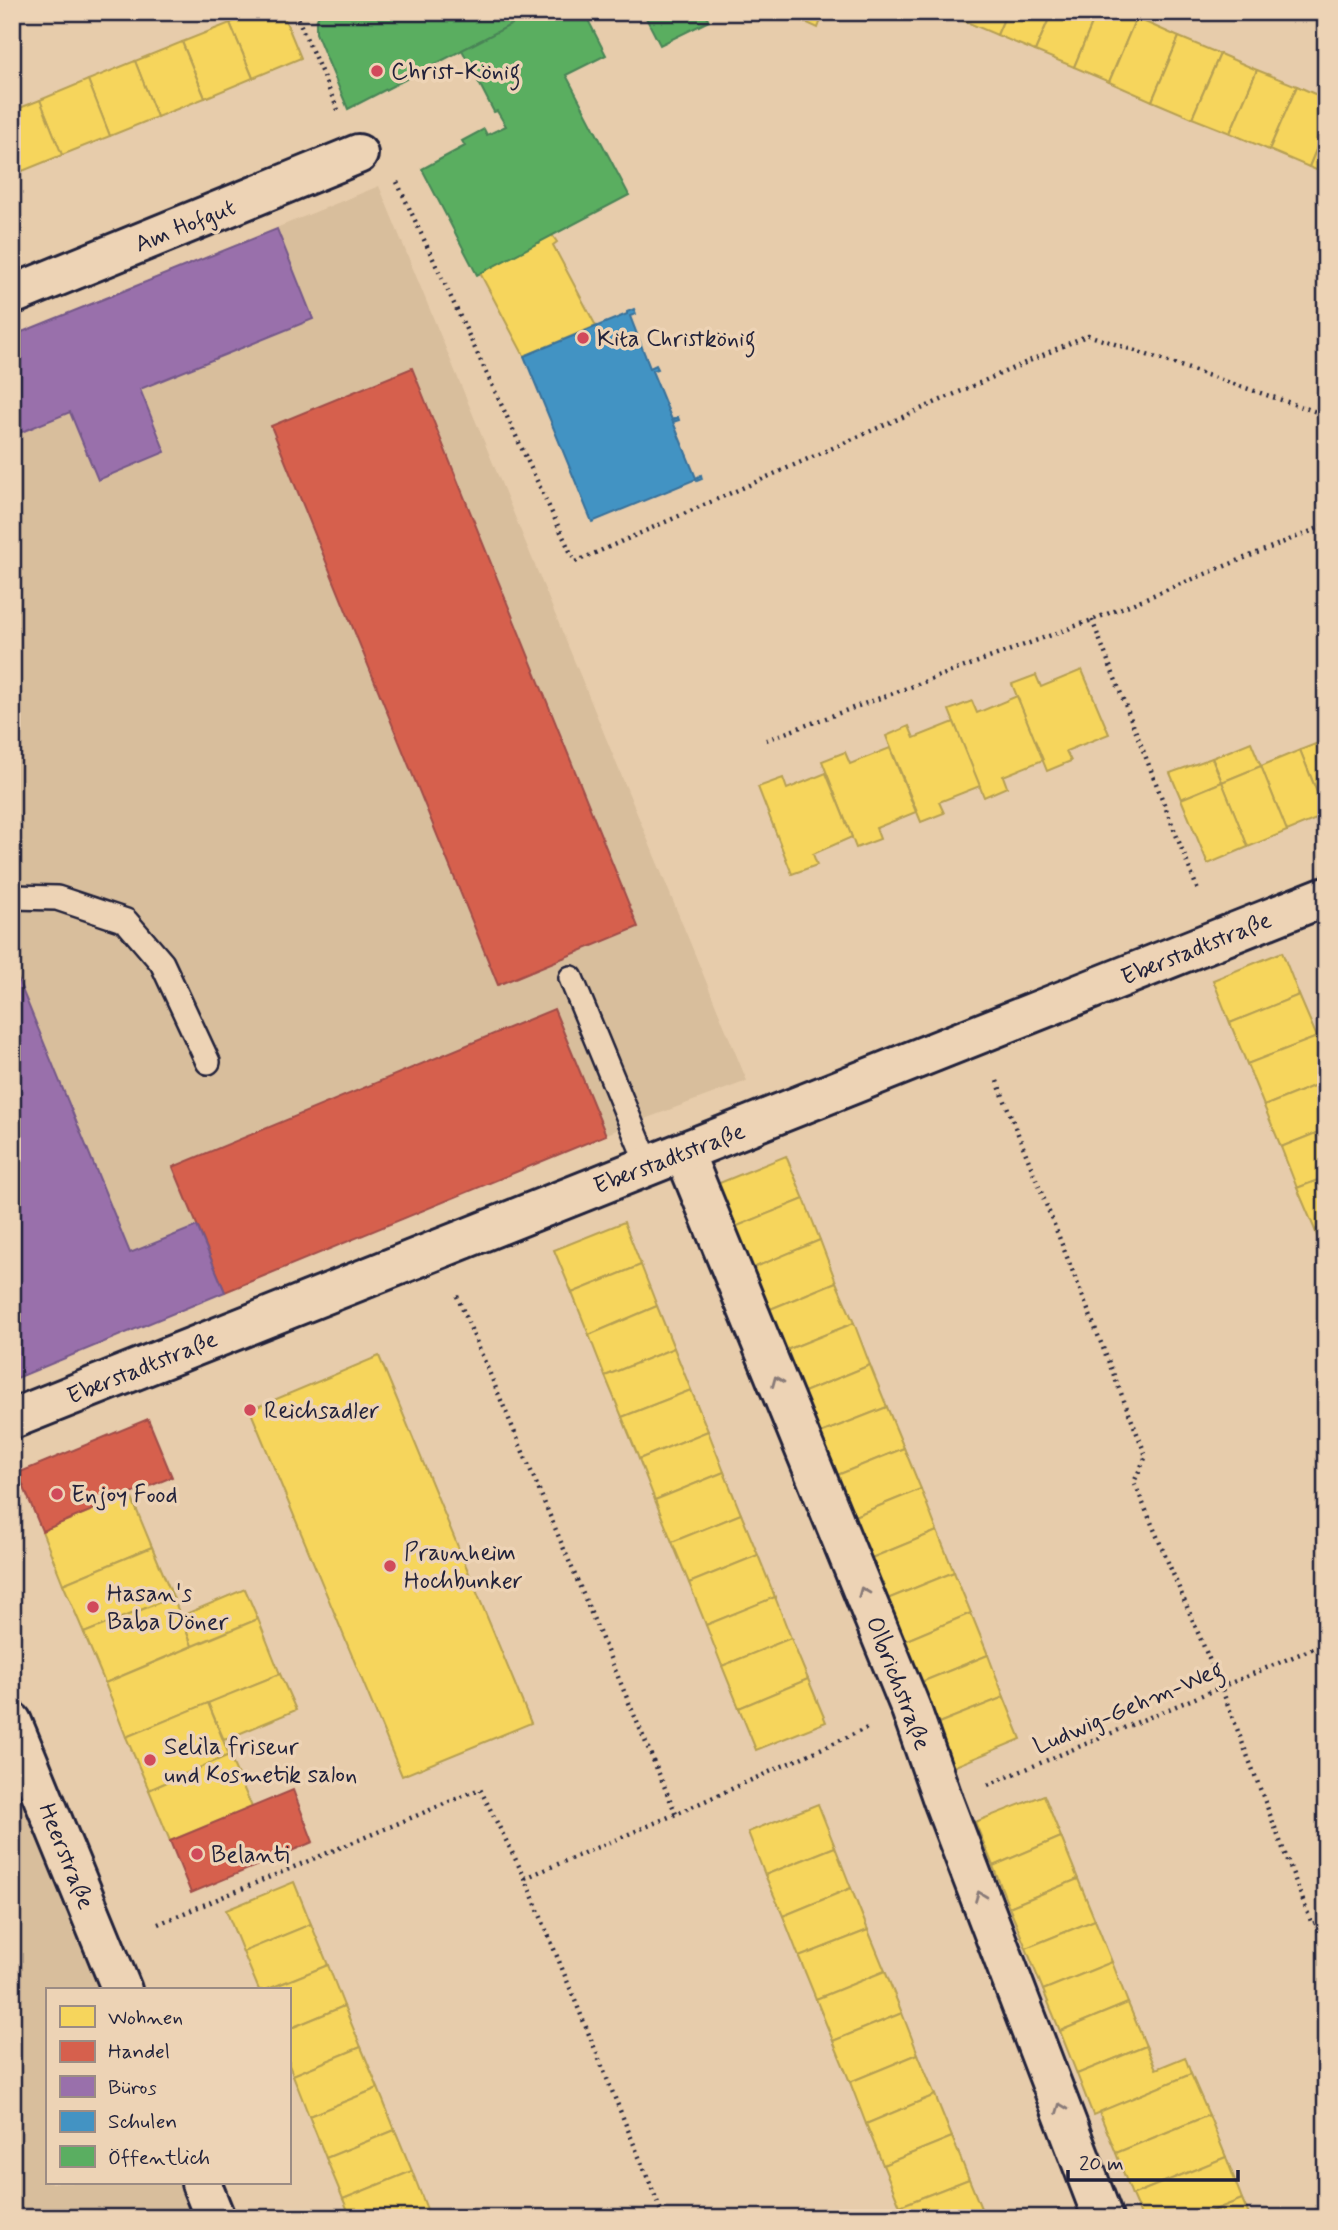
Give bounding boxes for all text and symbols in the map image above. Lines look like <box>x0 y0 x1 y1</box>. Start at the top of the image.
place label: Christ-König <box>391 57 520 91</box>
marker: Christ-König <box>369 63 385 79</box>
street label: Am Hofgut <box>131 192 241 261</box>
place label: Kita Christkönig <box>597 324 756 358</box>
marker: Kita Christkönig <box>575 330 591 346</box>
street label: Eberstadtstraße <box>1117 905 1277 994</box>
street label: Eberstadtstraße <box>589 1116 750 1202</box>
street label: Eberstadtstraße <box>63 1324 223 1413</box>
one-way arrow <box>771 1376 785 1389</box>
place label: Reichsadler <box>264 1396 380 1427</box>
marker: Reichsadler <box>242 1402 258 1418</box>
place label: Enjoy Food <box>71 1480 178 1511</box>
marker: Enjoy Food <box>49 1486 65 1502</box>
place label: Praunheim Hochbunker <box>404 1538 523 1597</box>
marker: Praunheim Hochbunker <box>382 1558 398 1574</box>
place label: Hasan's Baba Döner <box>107 1579 229 1638</box>
one-way arrow <box>857 1587 871 1599</box>
marker: Hasan's Baba Döner <box>85 1599 101 1615</box>
street label: Olbrichstraße <box>858 1612 937 1755</box>
street label: Ludwig-Gehm-Weg <box>1029 1654 1229 1765</box>
place label: Selila friseur und Kosmetik salon <box>164 1732 357 1791</box>
marker: Selila friseur und Kosmetik salon <box>142 1752 158 1768</box>
street label: Heerstraße <box>30 1799 101 1914</box>
place label: Belanti <box>211 1840 290 1871</box>
marker: Belanti <box>189 1846 205 1862</box>
one-way arrow <box>974 1890 988 1902</box>
legend <box>46 1988 290 2184</box>
text: Wohnen <box>108 2004 183 2032</box>
text: Handel <box>108 2038 170 2066</box>
text: Büros <box>108 2074 157 2102</box>
one-way arrow <box>1055 2103 1069 2115</box>
text: Schulen <box>108 2108 177 2136</box>
scale bar <box>1068 2139 1238 2183</box>
text: Öffentlich <box>108 2144 210 2172</box>
text: 20 m <box>1079 2150 1124 2178</box>

